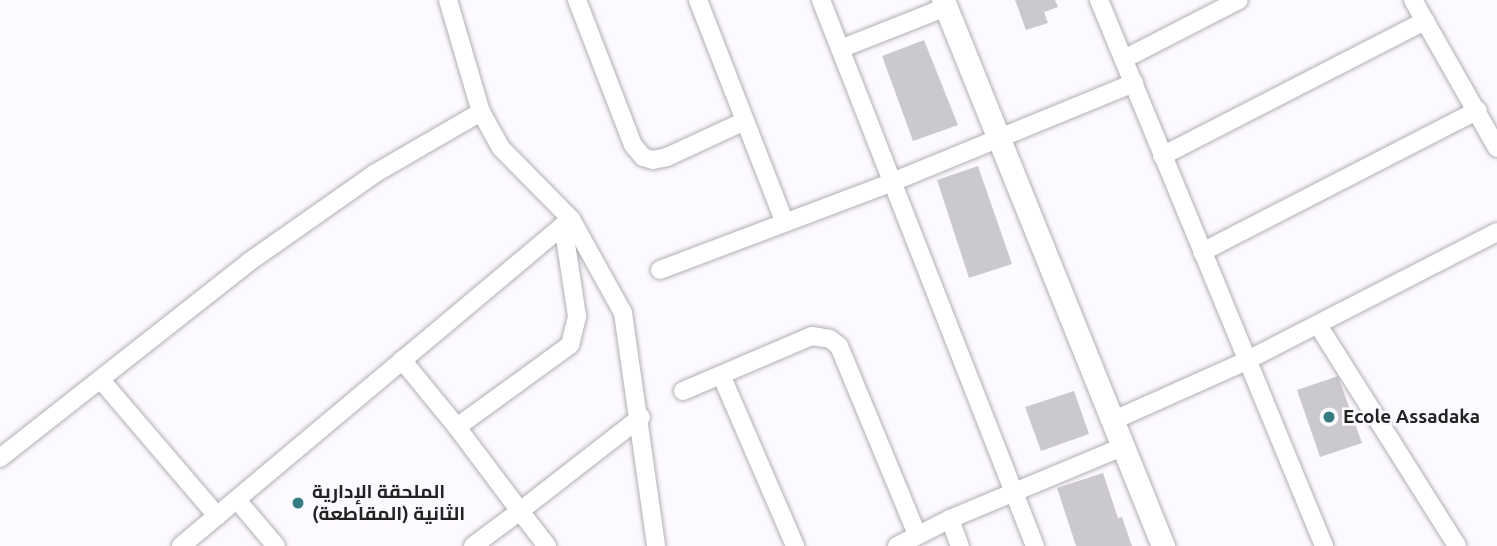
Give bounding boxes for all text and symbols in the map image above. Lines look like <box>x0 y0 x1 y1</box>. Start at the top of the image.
place label: Ecole Assadaka <box>1343 406 1480 428</box>
marker: Ecole Assadaka <box>1321 409 1337 425</box>
place label: الملحقة الإدارية الثانية (المقاطعة) <box>312 481 465 525</box>
marker: الملحقة الإدارية الثانية (المقاطعة) <box>290 495 306 511</box>

